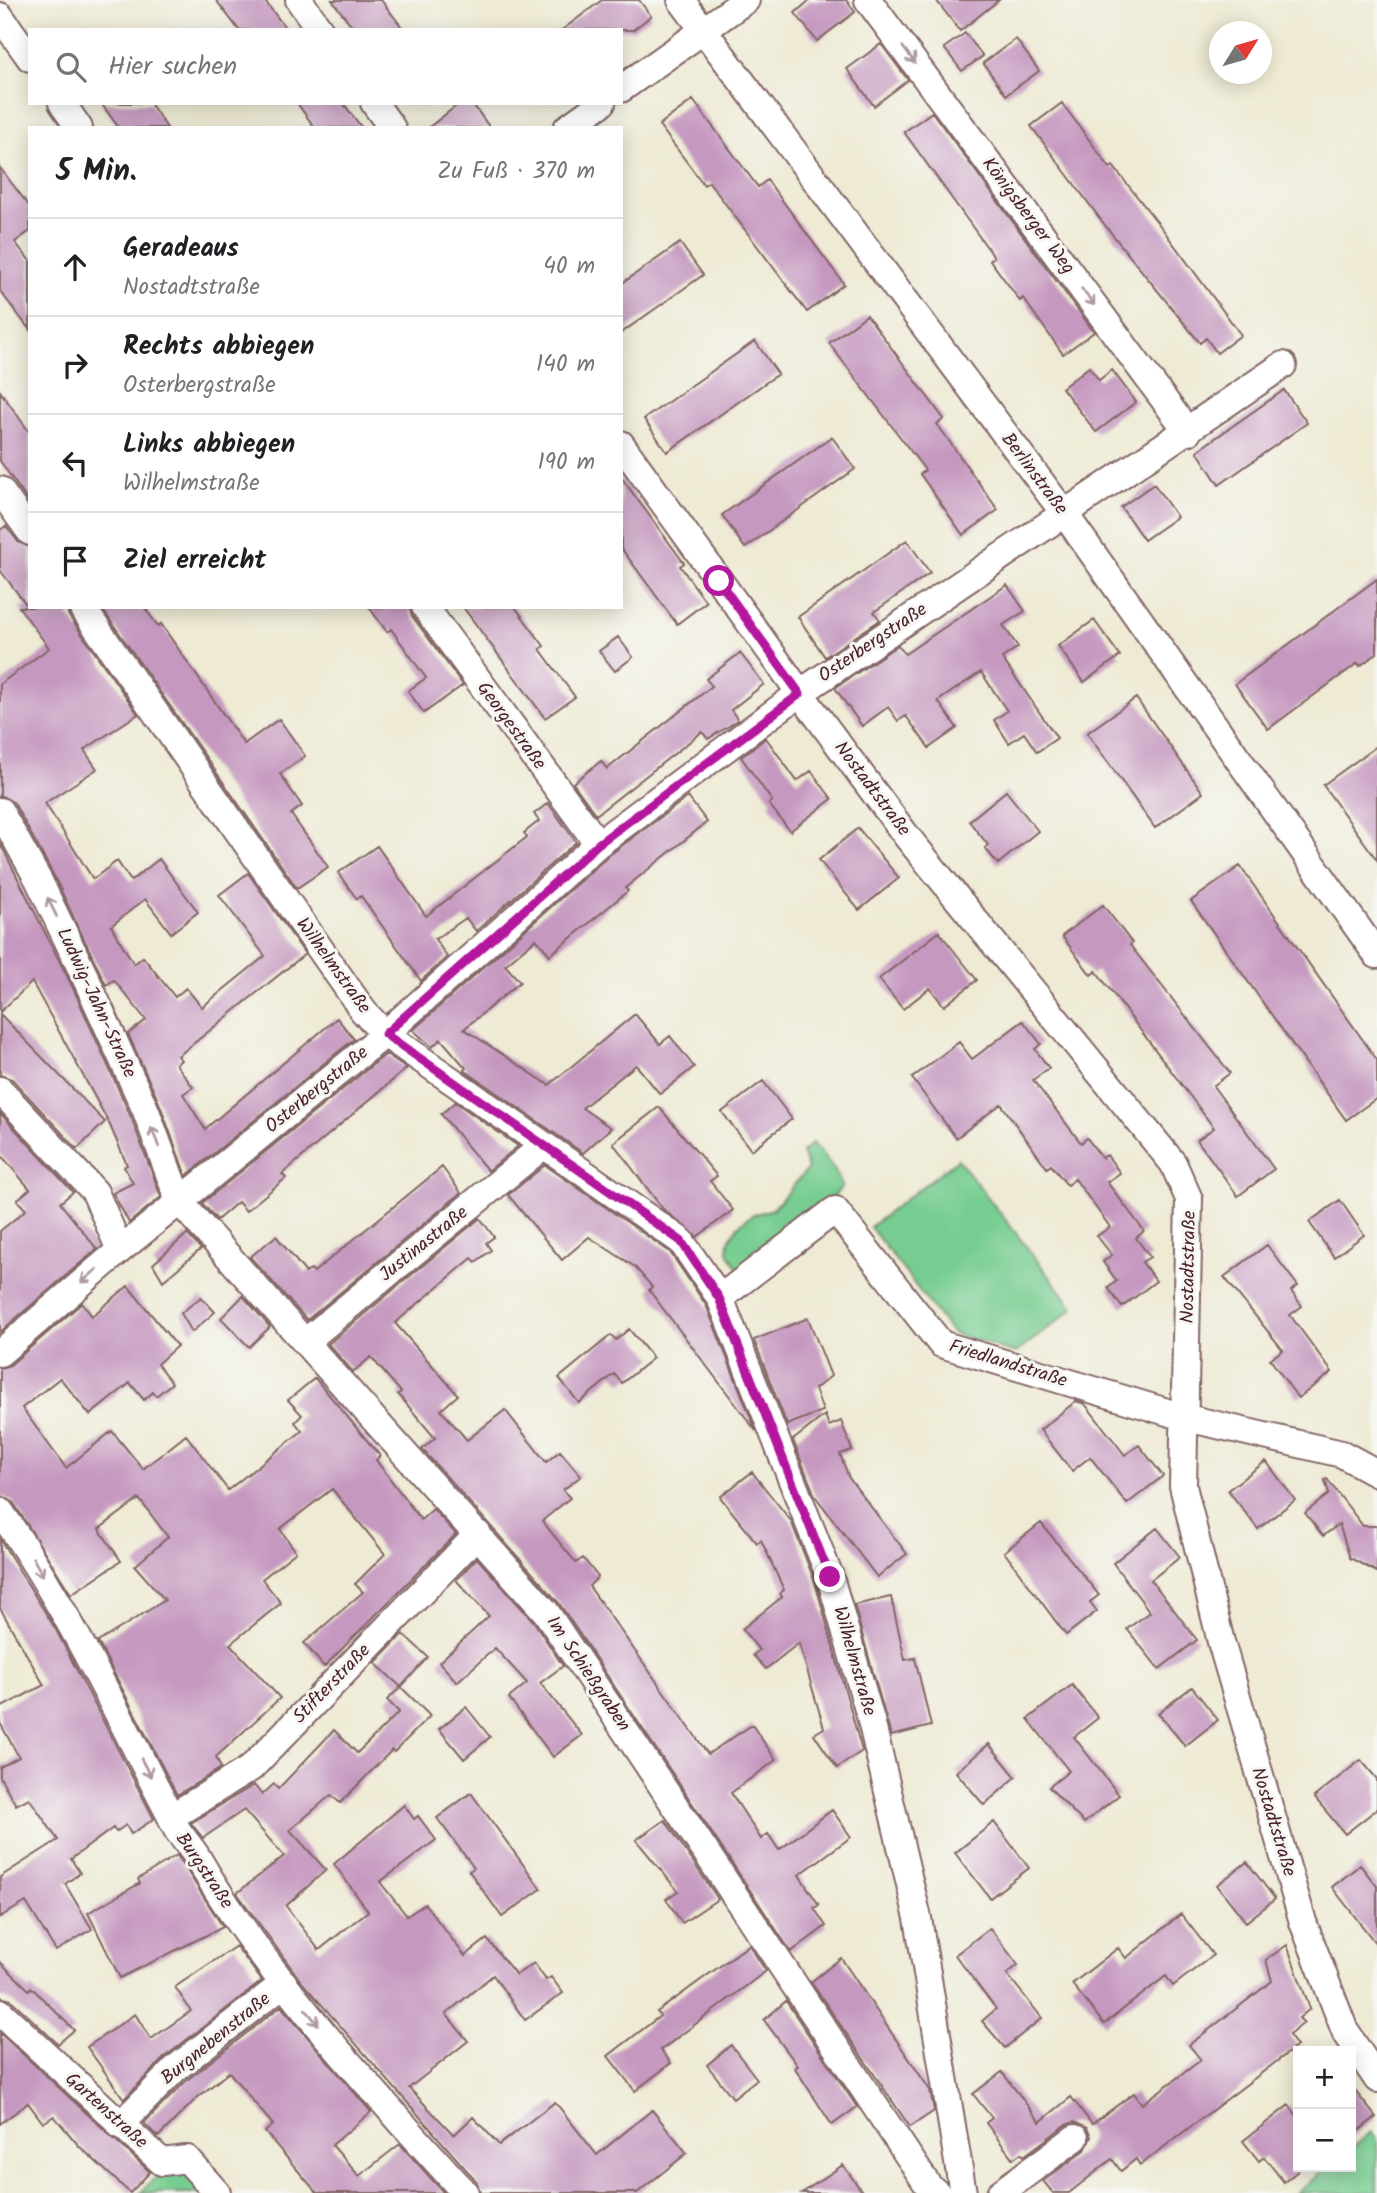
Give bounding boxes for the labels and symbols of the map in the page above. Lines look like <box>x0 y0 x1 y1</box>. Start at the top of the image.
north arrow <box>1209 21 1272 84</box>
one-way arrow <box>901 45 916 64</box>
street label: Königsberger Weg <box>974 151 1082 281</box>
one-way arrow <box>1081 287 1095 306</box>
street label: Berlinstraße <box>993 426 1075 522</box>
route start <box>703 565 734 596</box>
street label: Osterbergstraße <box>812 595 934 691</box>
street label: Georgestraße <box>469 676 554 777</box>
street label: Nostadtstraße <box>826 735 918 843</box>
one-way arrow <box>45 897 58 918</box>
street label: Wilhelmstraße <box>288 912 379 1021</box>
street label: Ludwig-Jahn-Straße <box>48 923 144 1084</box>
street label: Osterbergstraße <box>259 1038 376 1141</box>
one-way arrow <box>148 1126 161 1148</box>
street label: Justinastraße <box>373 1198 475 1289</box>
street label: Nostadtstraße <box>1173 1210 1205 1324</box>
one-way arrow <box>81 1268 99 1284</box>
street label: Friedlandstraße <box>945 1332 1071 1396</box>
one-way arrow <box>31 1557 45 1577</box>
route end <box>814 1561 845 1592</box>
street label: Wilhelmstraße <box>824 1603 884 1720</box>
street label: Im Schießgraben <box>538 1610 638 1738</box>
street label: Stifterstraße <box>286 1637 378 1731</box>
one-way arrow <box>139 1757 153 1778</box>
street label: Nostadtstraße <box>1242 1764 1304 1881</box>
street label: Burgstraße <box>167 1827 241 1916</box>
street label: Burgnebenstraße <box>154 1985 278 2093</box>
one-way arrow <box>304 2007 320 2025</box>
street label: Gartenstraße <box>58 2065 155 2157</box>

